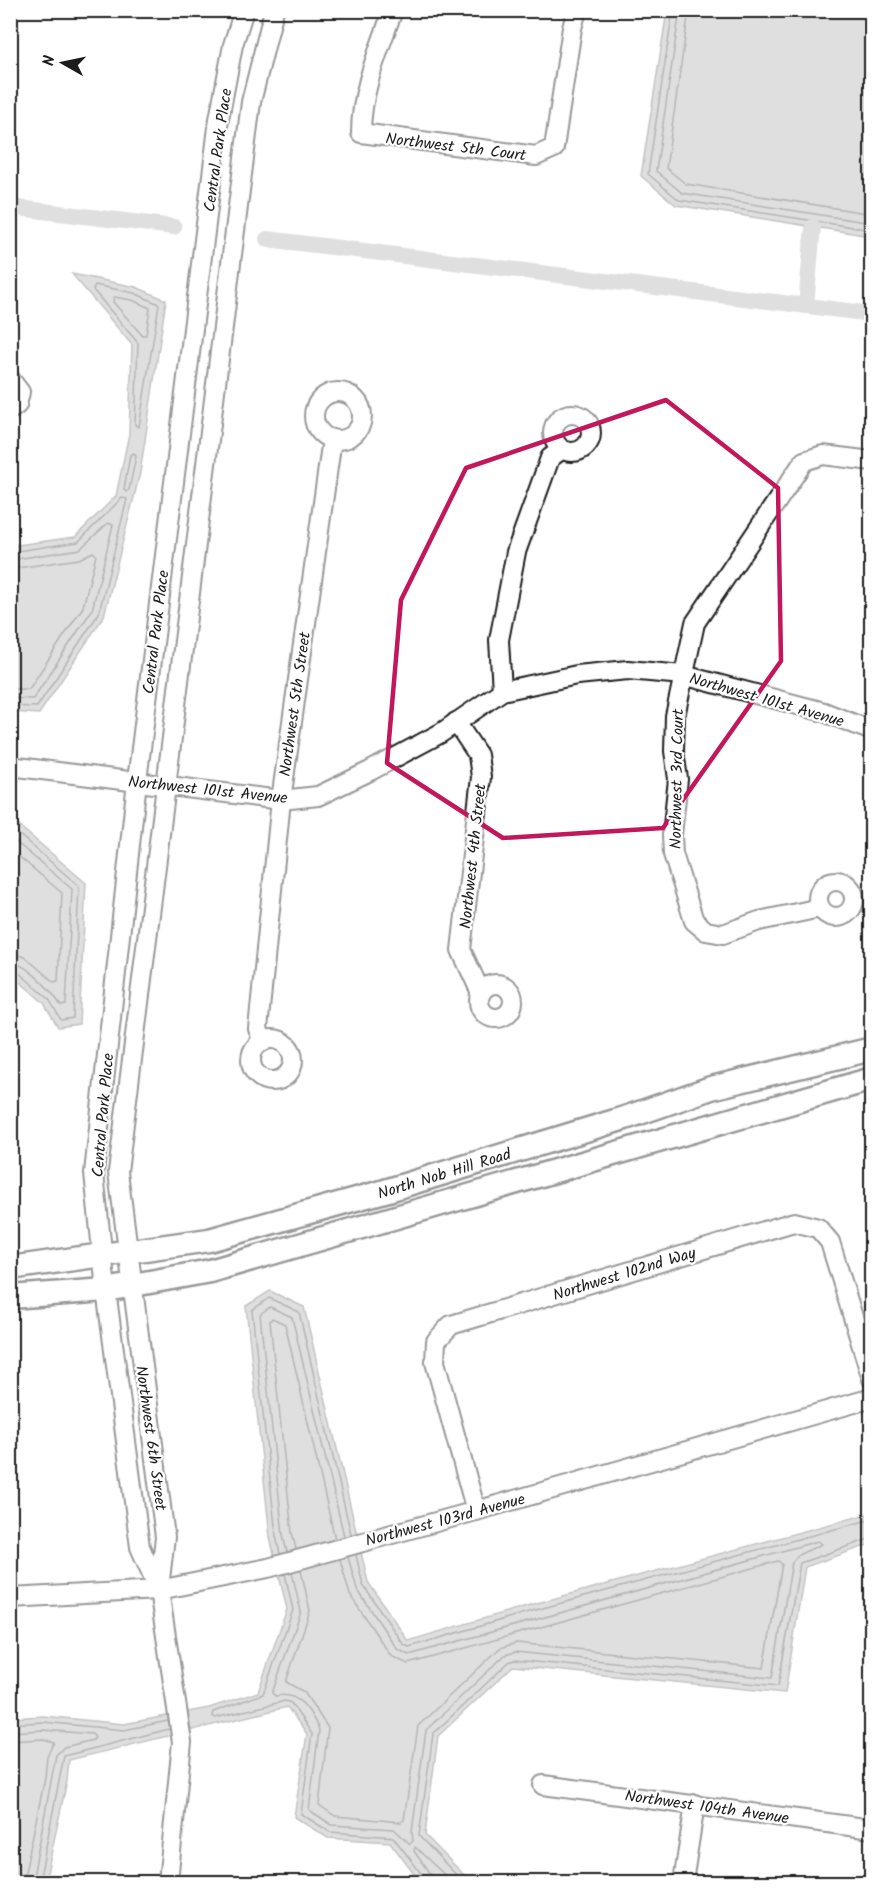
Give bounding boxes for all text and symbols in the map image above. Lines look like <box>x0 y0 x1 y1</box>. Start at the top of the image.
north arrow <box>33 33 93 93</box>
text: N <box>37 54 63 68</box>
street label: Central Park Place <box>197 87 240 214</box>
street label: Northwest 5th Court <box>384 126 528 169</box>
street label: Central Park Place <box>136 569 176 695</box>
street label: Northwest 5th Street <box>273 629 318 778</box>
street label: Northwest 101st Avenue <box>686 666 847 735</box>
street label: Northwest 3rd Court <box>664 708 691 849</box>
street label: Northwest 101st Avenue <box>127 770 289 811</box>
street label: Northwest 4th Street <box>453 781 494 930</box>
street label: Central Park Place <box>86 1052 121 1178</box>
street label: North Nob Hill Road <box>375 1142 515 1207</box>
street label: Northwest 102nd Way <box>550 1241 699 1308</box>
street label: Northwest 6th Street <box>128 1364 173 1513</box>
street label: Northwest 103rd Avenue <box>363 1487 528 1554</box>
street label: Northwest 104th Avenue <box>623 1784 791 1831</box>

